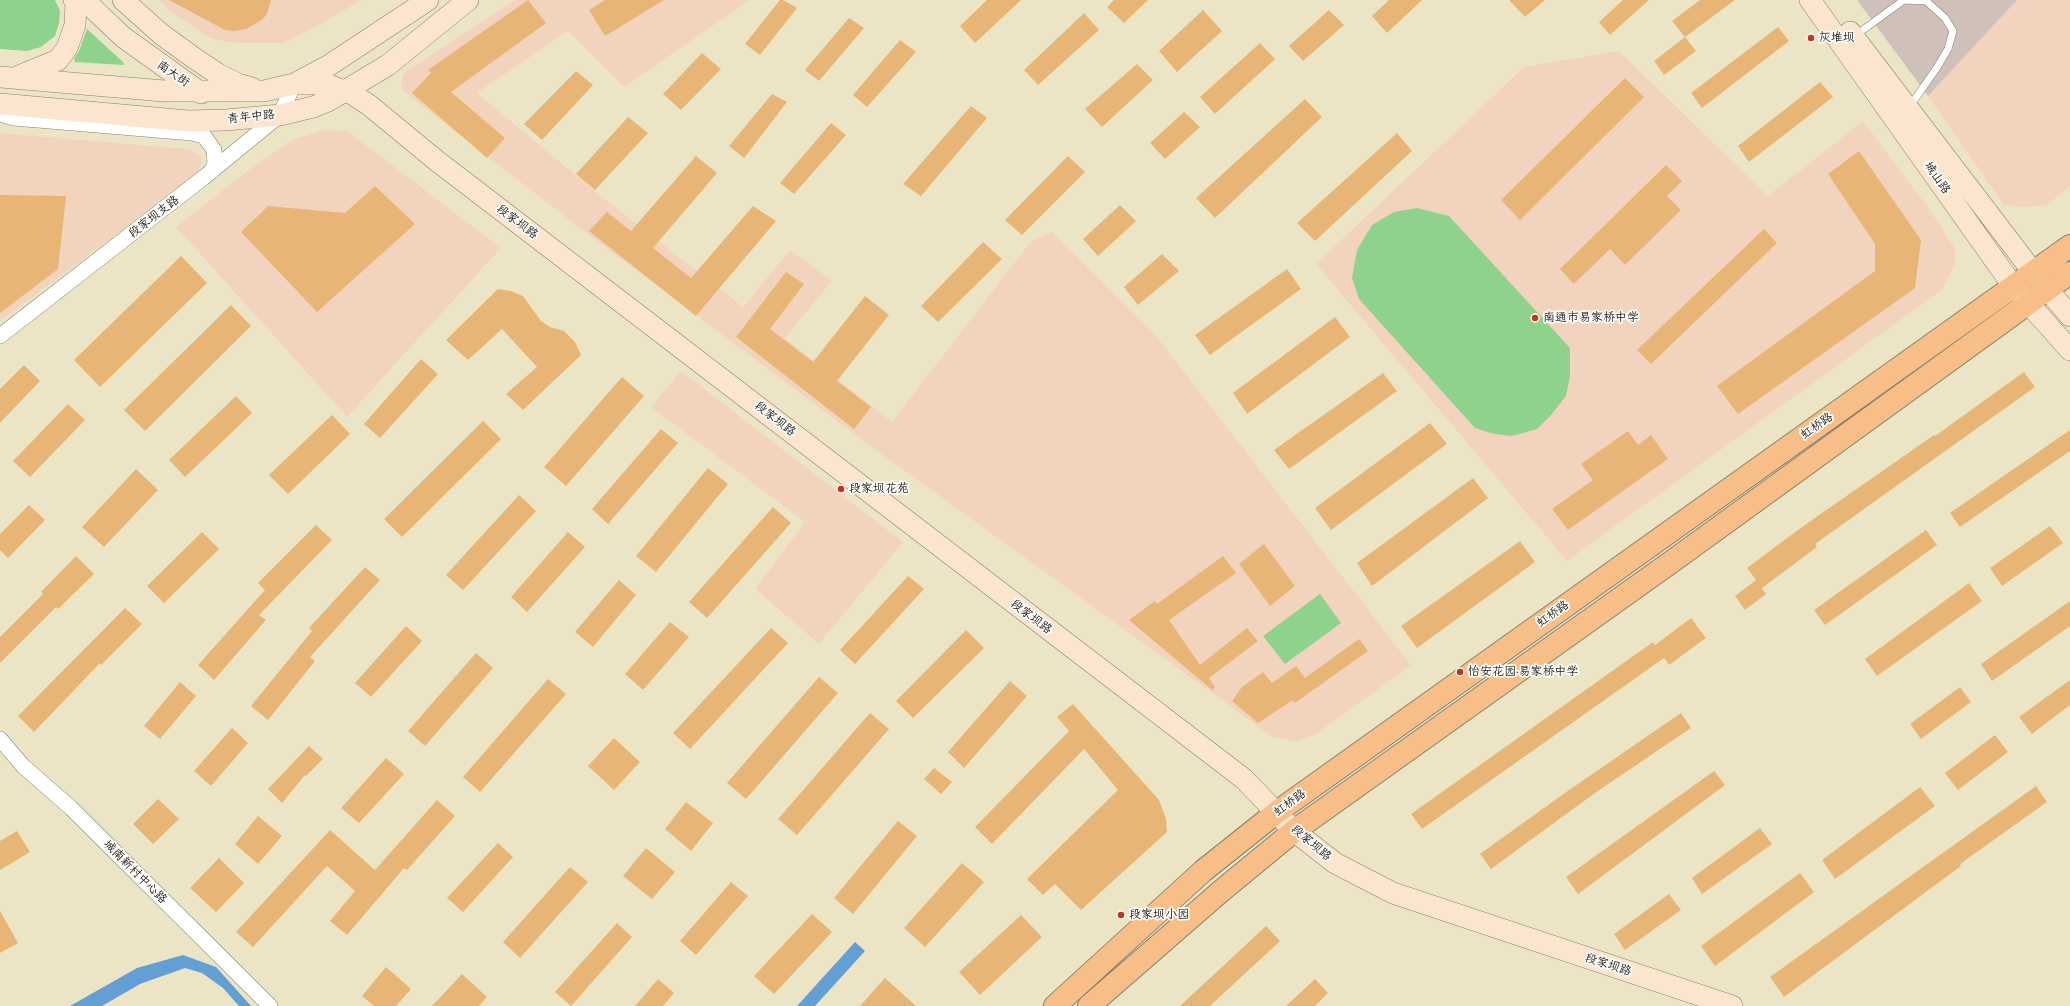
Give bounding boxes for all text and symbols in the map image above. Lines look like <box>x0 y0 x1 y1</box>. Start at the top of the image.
place label: 灰堆坝 <box>1819 31 1855 45</box>
marker: 灰堆坝 <box>1806 33 1816 43</box>
street label: 南大街 <box>154 58 192 90</box>
street label: 青年中路 <box>226 107 276 127</box>
street label: 城山路 <box>1921 159 1953 197</box>
street label: 段家坝支路 <box>126 193 182 241</box>
street label: 段家坝路 <box>493 202 541 242</box>
place label: 南通市易家桥中学 <box>1543 311 1639 325</box>
marker: 南通市易家桥中学 <box>1530 313 1540 323</box>
street label: 段家坝路 <box>752 399 798 439</box>
street label: 虹桥路 <box>1798 410 1836 442</box>
place label: 段家坝花苑 <box>849 482 909 496</box>
marker: 段家坝花苑 <box>836 484 846 494</box>
street label: 段家坝路 <box>1007 597 1055 637</box>
street label: 虹桥路 <box>1534 598 1572 630</box>
place label: 怡安花园·易家桥中学 <box>1468 665 1578 679</box>
marker: 怡安花园·易家桥中学 <box>1455 667 1465 677</box>
street label: 虹桥路 <box>1271 787 1309 819</box>
street label: 段家坝路 <box>1288 822 1334 864</box>
street label: 城南新村中心路 <box>100 837 170 907</box>
place label: 段家坝小园 <box>1129 908 1189 922</box>
marker: 段家坝小园 <box>1116 910 1126 920</box>
street label: 段家坝路 <box>1583 951 1633 979</box>

